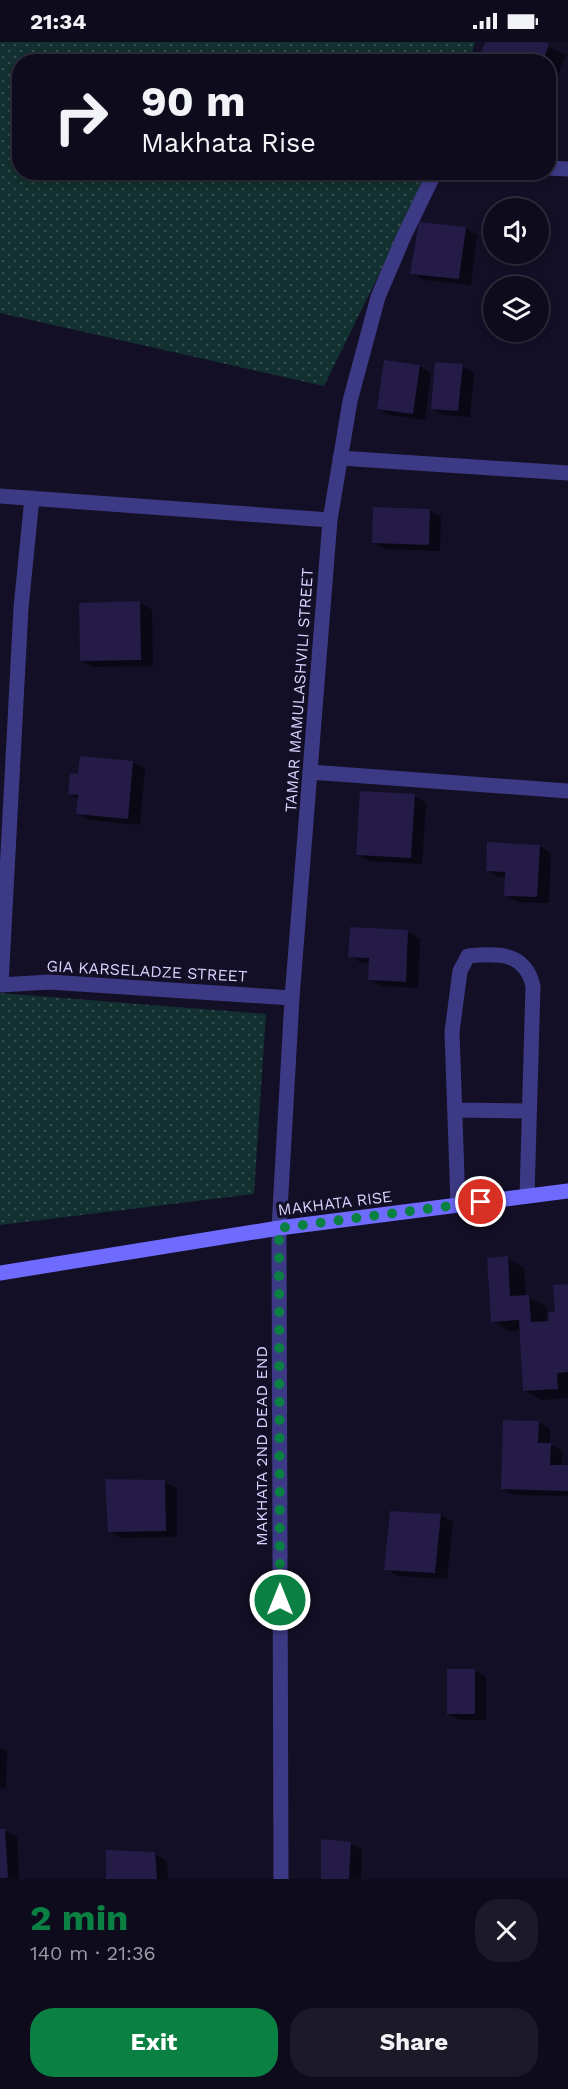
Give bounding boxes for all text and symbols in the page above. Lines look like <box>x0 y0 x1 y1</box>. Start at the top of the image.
text: 21:34 <box>30 9 87 34</box>
text: 90 m <box>141 77 245 126</box>
icon: right <box>42 78 120 156</box>
text: Makhata Rise <box>141 127 316 159</box>
map controls <box>483 198 549 342</box>
button: sound <box>483 198 549 264</box>
button: layers <box>483 276 549 342</box>
street label: TAMAR MAMULASHVILI STREET <box>281 567 317 813</box>
street label: GIA KARSELADZE STREET <box>46 956 248 986</box>
pin <box>455 1176 506 1227</box>
icon: arrive <box>464 1185 497 1218</box>
street label: MAKHATA RISE <box>277 1187 393 1219</box>
street label: MAKHATA 2ND DEAD END <box>252 1346 271 1546</box>
position arrow <box>248 1568 312 1632</box>
text: 2 min <box>30 1897 128 1939</box>
button: close <box>475 1899 538 1962</box>
text: 140 m · 21:36 <box>30 1941 156 1965</box>
button: Exit <box>30 2008 278 2077</box>
button: Share <box>290 2008 538 2077</box>

